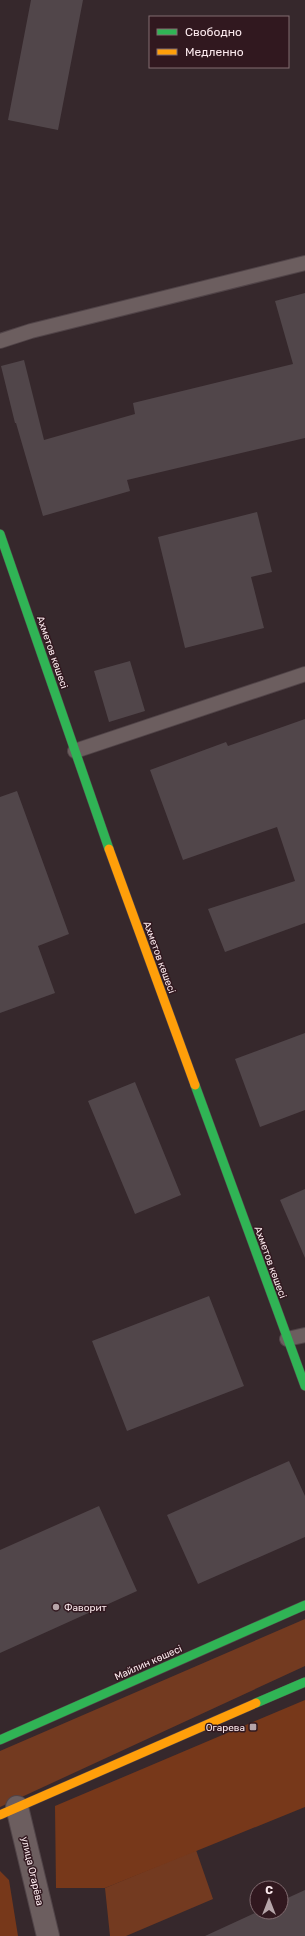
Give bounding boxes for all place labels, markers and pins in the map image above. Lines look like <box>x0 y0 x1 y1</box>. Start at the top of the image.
marker: Фаворит <box>51 1602 61 1612</box>
place label: Фаворит <box>64 1602 107 1614</box>
place label: Огарева <box>206 1722 245 1734</box>
marker: Огарева <box>248 1722 258 1732</box>

